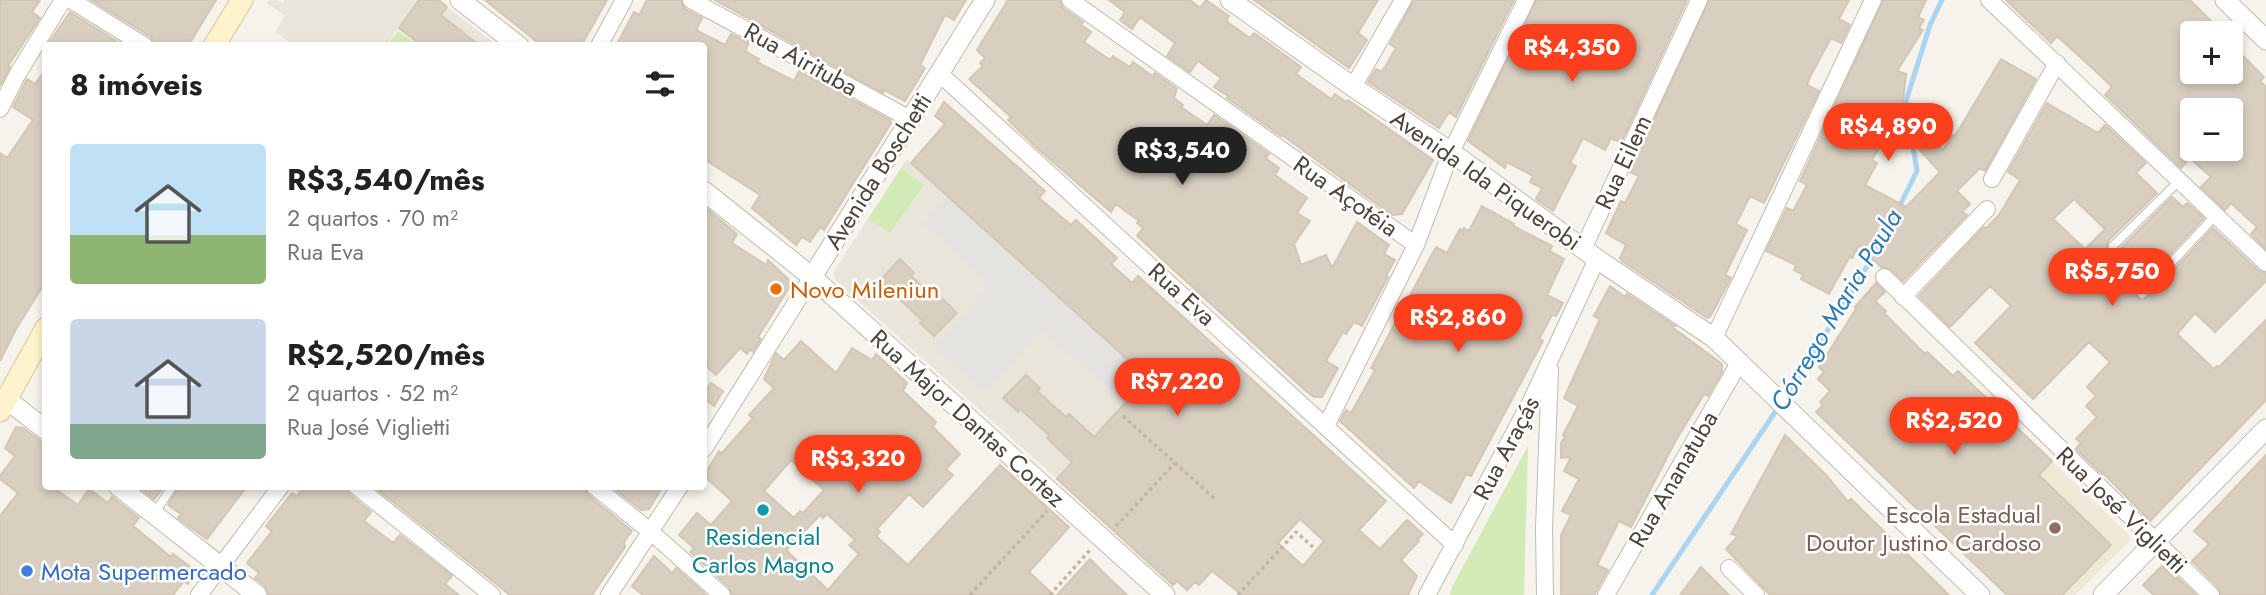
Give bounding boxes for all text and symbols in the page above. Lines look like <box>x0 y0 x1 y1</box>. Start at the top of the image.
street label: Rua Airituba <box>738 13 864 105</box>
map controls <box>2180 21 2243 161</box>
button: + <box>2180 21 2243 84</box>
pin: R$4,350 <box>1507 24 1637 84</box>
text: R$4,350 <box>1523 30 1621 64</box>
text: 8 imóveis <box>70 63 202 106</box>
icon: filters <box>641 65 679 103</box>
street label: Avenida Boschetti <box>816 86 940 256</box>
button: − <box>2180 98 2243 161</box>
street label: Avenida Ida Piquerobi <box>1384 101 1588 259</box>
pin: R$4,890 <box>1823 104 1953 163</box>
street label: Rua Eilem <box>1586 109 1660 215</box>
text: R$4,890 <box>1839 109 1937 143</box>
pin: R$3,540 <box>1117 128 1247 187</box>
text: R$3,540 <box>1134 133 1230 167</box>
street label: Rua Açotéia <box>1286 147 1406 245</box>
text: R$3,540/mês <box>287 158 485 201</box>
icon: home <box>126 172 210 256</box>
text: 2 quartos · 70 m² <box>287 201 458 235</box>
water label: Córrego Maria Paula <box>1760 201 1912 418</box>
text: Rua Eva <box>287 235 364 269</box>
pin: R$5,750 <box>2047 248 2177 308</box>
street label: Rua Eva <box>1141 254 1223 334</box>
text: R$5,750 <box>2064 254 2160 288</box>
place label: Novo Mileniun <box>790 272 939 307</box>
marker: Novo Mileniun <box>768 281 784 297</box>
pin: R$2,860 <box>1393 294 1523 354</box>
text: R$2,860 <box>1410 300 1506 334</box>
street label: Rua Major Dantas Cortez <box>863 321 1073 515</box>
text: R$2,520/mês <box>287 333 485 376</box>
icon: home <box>126 347 210 431</box>
pin: R$7,220 <box>1112 358 1242 418</box>
text: R$7,220 <box>1130 364 1224 398</box>
text: 2 quartos · 52 m² <box>287 376 458 410</box>
street label: Rua Araçás <box>1464 390 1548 506</box>
pin: R$2,520 <box>1889 398 2019 457</box>
text: R$2,520 <box>1906 403 2002 437</box>
street label: Rua Ananatuba <box>1620 404 1726 554</box>
text: Rua José Viglietti <box>287 410 450 444</box>
pin: R$3,320 <box>793 435 923 495</box>
street label: Rua José Viglietti <box>2049 438 2195 582</box>
text: R$3,320 <box>810 441 906 475</box>
place label: Escola Estadual Doutor Justino Cardoso <box>1806 497 2041 560</box>
marker: Residencial Carlos Magno <box>755 502 771 518</box>
place label: Residencial Carlos Magno <box>692 519 834 582</box>
marker: Escola Estadual Doutor Justino Cardoso <box>2047 520 2063 536</box>
place label: Mota Supermercado <box>41 554 247 589</box>
marker: Mota Supermercado <box>19 563 35 579</box>

